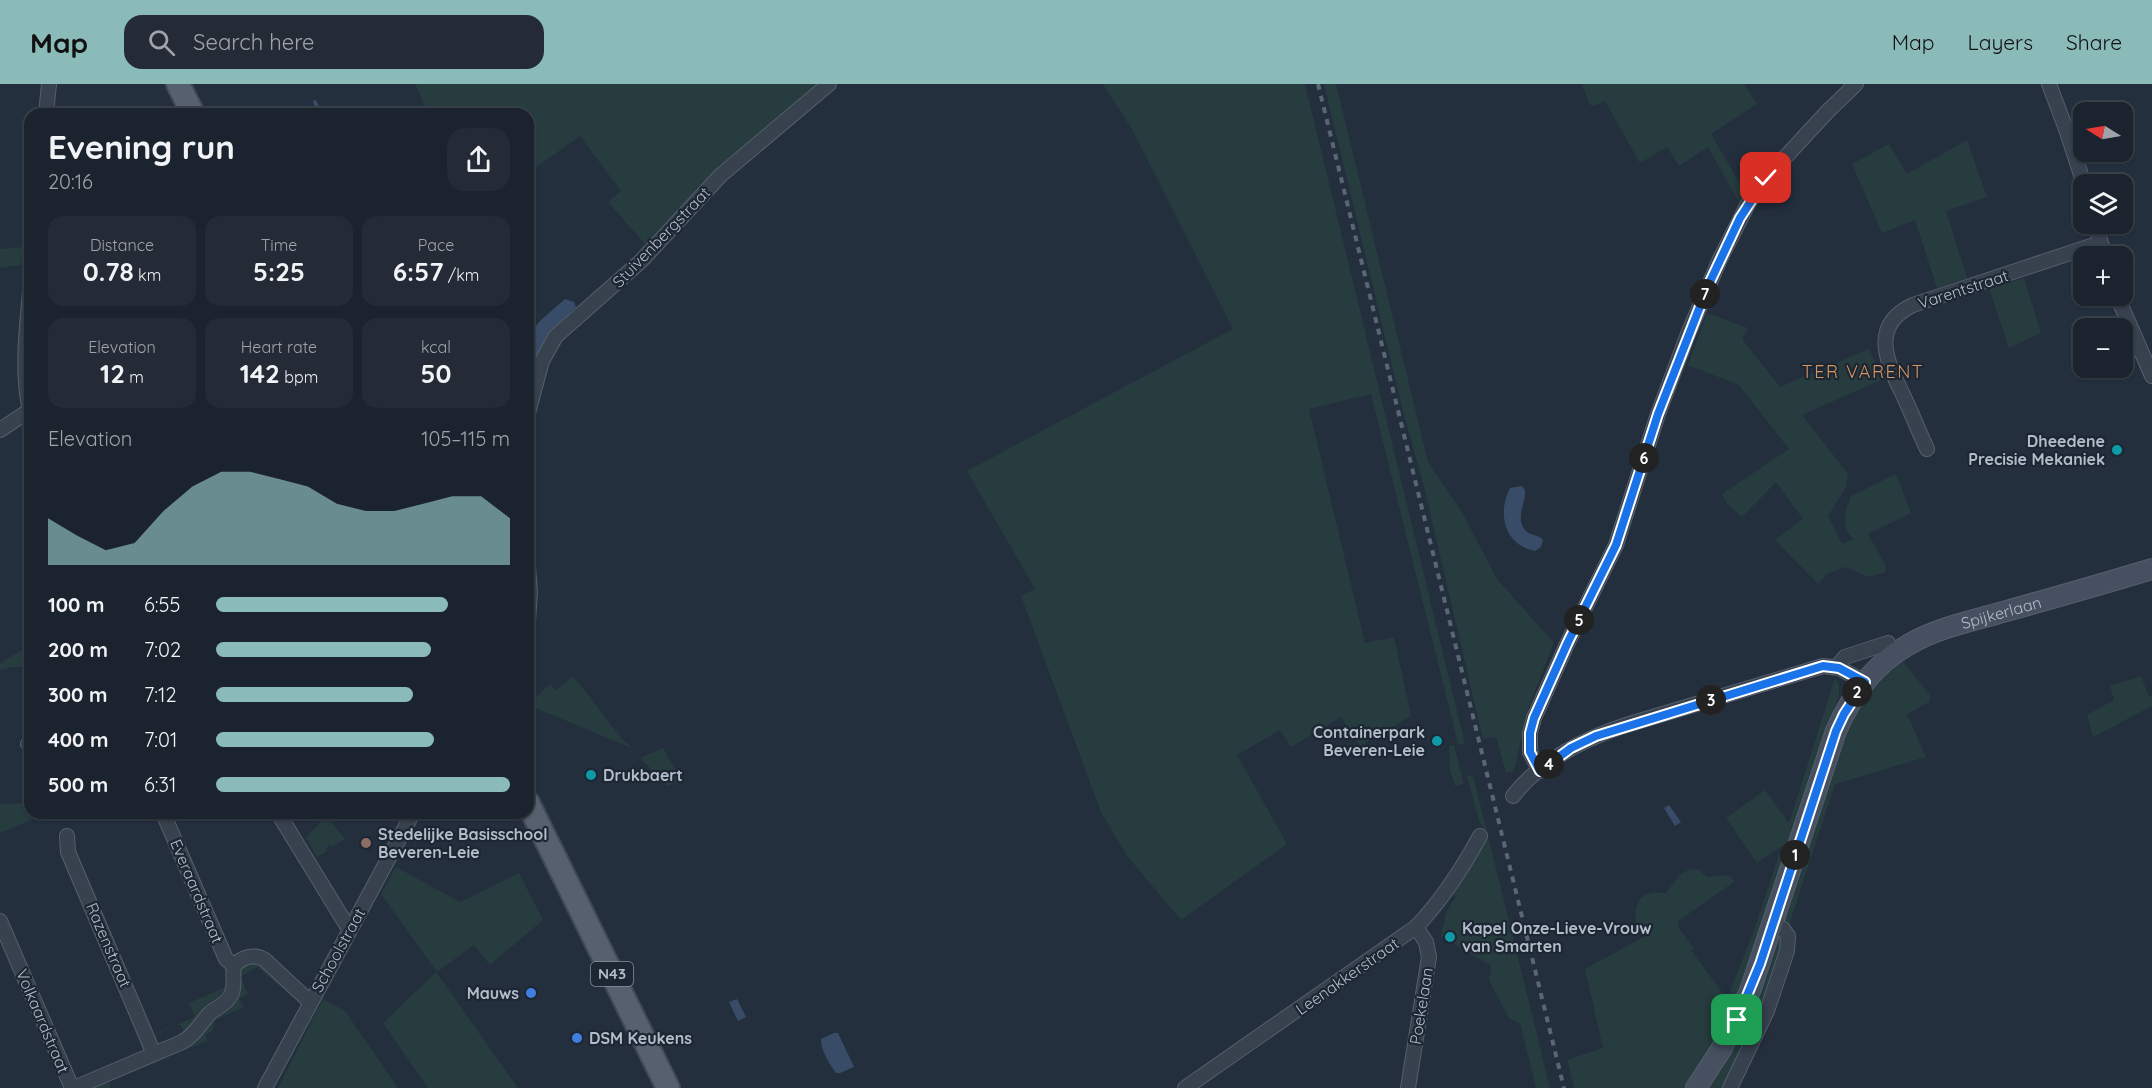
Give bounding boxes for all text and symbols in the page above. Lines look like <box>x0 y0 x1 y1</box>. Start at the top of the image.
search box <box>124 15 544 69</box>
text: Map <box>30 25 88 60</box>
icon: search <box>145 26 178 59</box>
text: Search here <box>193 28 315 56</box>
text: Map <box>1892 29 1935 55</box>
text: Layers <box>1968 29 2033 55</box>
text: Share <box>2066 29 2122 55</box>
north arrow <box>2073 102 2133 162</box>
map controls <box>2073 102 2133 378</box>
text: Evening run <box>48 126 235 167</box>
button: share <box>447 128 510 191</box>
pin <box>1740 152 1791 203</box>
icon: check <box>1749 161 1782 194</box>
text: 20:16 <box>48 169 93 194</box>
button: layers <box>2073 174 2133 234</box>
street label: Stuivenbergstraat <box>608 183 714 291</box>
text: Distance <box>90 235 154 255</box>
text: Time <box>261 235 297 255</box>
text: Pace <box>418 235 454 255</box>
button: + <box>2073 246 2133 306</box>
text: 0.78 <box>83 255 134 288</box>
text: 5:25 <box>253 255 305 288</box>
text: 6:57 <box>393 255 443 288</box>
text: km <box>134 265 161 285</box>
text: /km <box>443 265 479 285</box>
street label: Varentstraat <box>1915 265 2011 313</box>
pin: 7 <box>1690 279 1720 309</box>
text: 7 <box>1701 284 1709 304</box>
button: − <box>2073 318 2133 378</box>
text: Elevation <box>88 337 156 357</box>
text: Heart rate <box>241 337 317 357</box>
text: kcal <box>421 337 451 357</box>
text: 12 <box>100 357 125 390</box>
text: 142 <box>240 357 280 390</box>
text: 50 <box>421 357 451 390</box>
district label: TER VARENT <box>1802 360 1924 383</box>
text: m <box>125 367 144 387</box>
text: bpm <box>280 367 318 387</box>
text: Elevation <box>48 426 132 451</box>
text: 105–115 m <box>421 426 510 451</box>
place label: Dheedene Precisie Mekaniek <box>1968 431 2105 469</box>
pin: 6 <box>1629 443 1659 473</box>
marker: Dheedene Precisie Mekaniek <box>2110 443 2124 457</box>
text: 6 <box>1640 448 1648 468</box>
text: 100 m <box>48 592 104 617</box>
text: 6:55 <box>144 592 180 617</box>
street label: Spijkerlaan <box>1959 592 2044 633</box>
pin: 5 <box>1564 605 1594 635</box>
text: 5 <box>1574 610 1584 630</box>
text: 200 m <box>48 637 108 662</box>
text: 7:02 <box>144 637 181 662</box>
pin: 2 <box>1842 677 1872 707</box>
text: 300 m <box>48 682 107 707</box>
text: 7:12 <box>144 682 176 707</box>
text: 2 <box>1852 682 1862 702</box>
pin: 3 <box>1696 685 1726 715</box>
text: 3 <box>1707 690 1715 710</box>
place label: Containerpark Beveren-Leie <box>1313 722 1425 760</box>
text: 400 m <box>48 727 108 752</box>
text: 7:01 <box>144 727 177 752</box>
marker: Containerpark Beveren-Leie <box>1430 734 1444 748</box>
pin: 4 <box>1534 749 1564 779</box>
text: 4 <box>1544 754 1554 774</box>
place label: Drukbaert <box>603 765 683 785</box>
marker: Drukbaert <box>584 768 598 782</box>
text: 500 m <box>48 772 108 797</box>
text: 6:31 <box>144 772 176 797</box>
place label: Stedelijke Basisschool Beveren-Leie <box>378 824 548 862</box>
street label: Everaardstraat <box>166 836 228 946</box>
marker: Stedelijke Basisschool Beveren-Leie <box>359 836 373 850</box>
pin: 1 <box>1780 840 1810 870</box>
text: 1 <box>1792 845 1798 865</box>
street label: Razenstraat <box>82 900 136 990</box>
street label: Schoolstraat <box>307 904 369 996</box>
place label: Kapel Onze-Lieve-Vrouw van Smarten <box>1462 918 1652 956</box>
marker: Kapel Onze-Lieve-Vrouw van Smarten <box>1443 930 1457 944</box>
street label: Leenakkerstraat <box>1292 933 1402 1019</box>
road number: N43 <box>591 962 633 986</box>
street label: Volkaardstraat <box>12 966 74 1076</box>
street label: Poekelaan <box>1405 966 1437 1046</box>
place label: Mauws <box>467 983 519 1003</box>
marker: Mauws <box>524 986 538 1000</box>
pin <box>1711 994 1762 1045</box>
icon: arrive <box>1720 1003 1753 1036</box>
place label: DSM Keukens <box>589 1028 692 1048</box>
marker: DSM Keukens <box>570 1031 584 1045</box>

